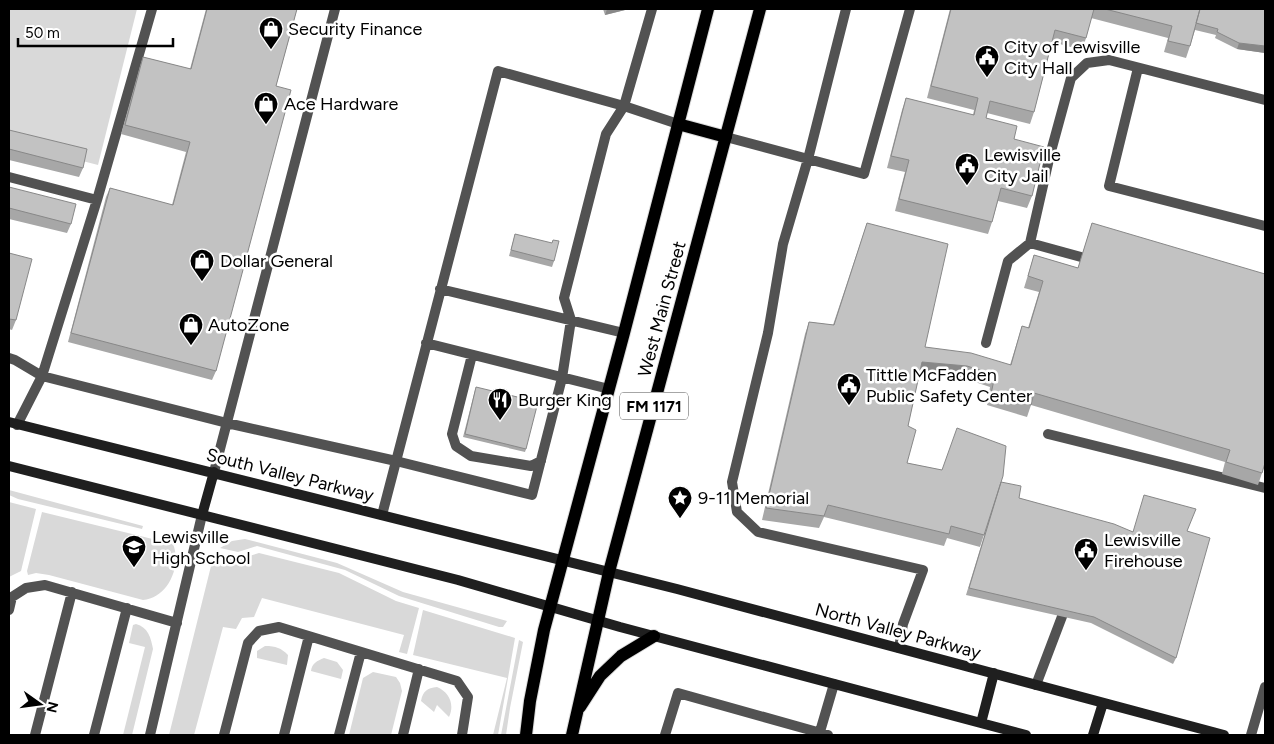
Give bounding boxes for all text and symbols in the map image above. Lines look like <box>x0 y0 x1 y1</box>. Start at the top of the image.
scale bar <box>18 15 172 47</box>
shop icon: Security Finance <box>258 16 284 50</box>
place label: Security Finance <box>288 18 423 40</box>
text: 50 m <box>25 24 60 42</box>
place label: City of Lewisville City Hall <box>1004 36 1140 79</box>
public building icon: City of Lewisville City Hall <box>974 44 1000 78</box>
shop icon: Ace Hardware <box>253 91 279 125</box>
place label: Ace Hardware <box>284 93 399 115</box>
place label: Lewisville City Jail <box>984 144 1061 187</box>
public building icon: Lewisville City Jail <box>954 152 980 186</box>
street label: West Main Street <box>633 239 691 379</box>
shop icon: Dollar General <box>189 248 215 282</box>
place label: Dollar General <box>220 250 333 272</box>
shop icon: AutoZone <box>178 312 204 346</box>
place label: AutoZone <box>208 314 289 336</box>
place label: Tittle McFadden Public Safety Center <box>866 364 1032 407</box>
public building icon: Tittle McFadden Public Safety Center <box>836 372 862 406</box>
restaurant icon: Burger King <box>487 387 513 421</box>
place label: Burger King <box>518 389 612 411</box>
road number: FM 1171 <box>620 392 688 420</box>
street label: South Valley Parkway <box>204 444 377 507</box>
place icon: 9-11 Memorial <box>667 485 693 519</box>
place label: 9-11 Memorial <box>698 487 809 509</box>
place label: Lewisville High School <box>152 526 250 569</box>
place label: Lewisville Firehouse <box>1104 529 1183 572</box>
school or university icon: Lewisville High School <box>121 534 147 568</box>
public building icon: Lewisville Firehouse <box>1073 537 1099 571</box>
street label: North Valley Parkway <box>813 598 984 664</box>
north arrow <box>15 679 65 729</box>
text: N <box>43 700 62 714</box>

